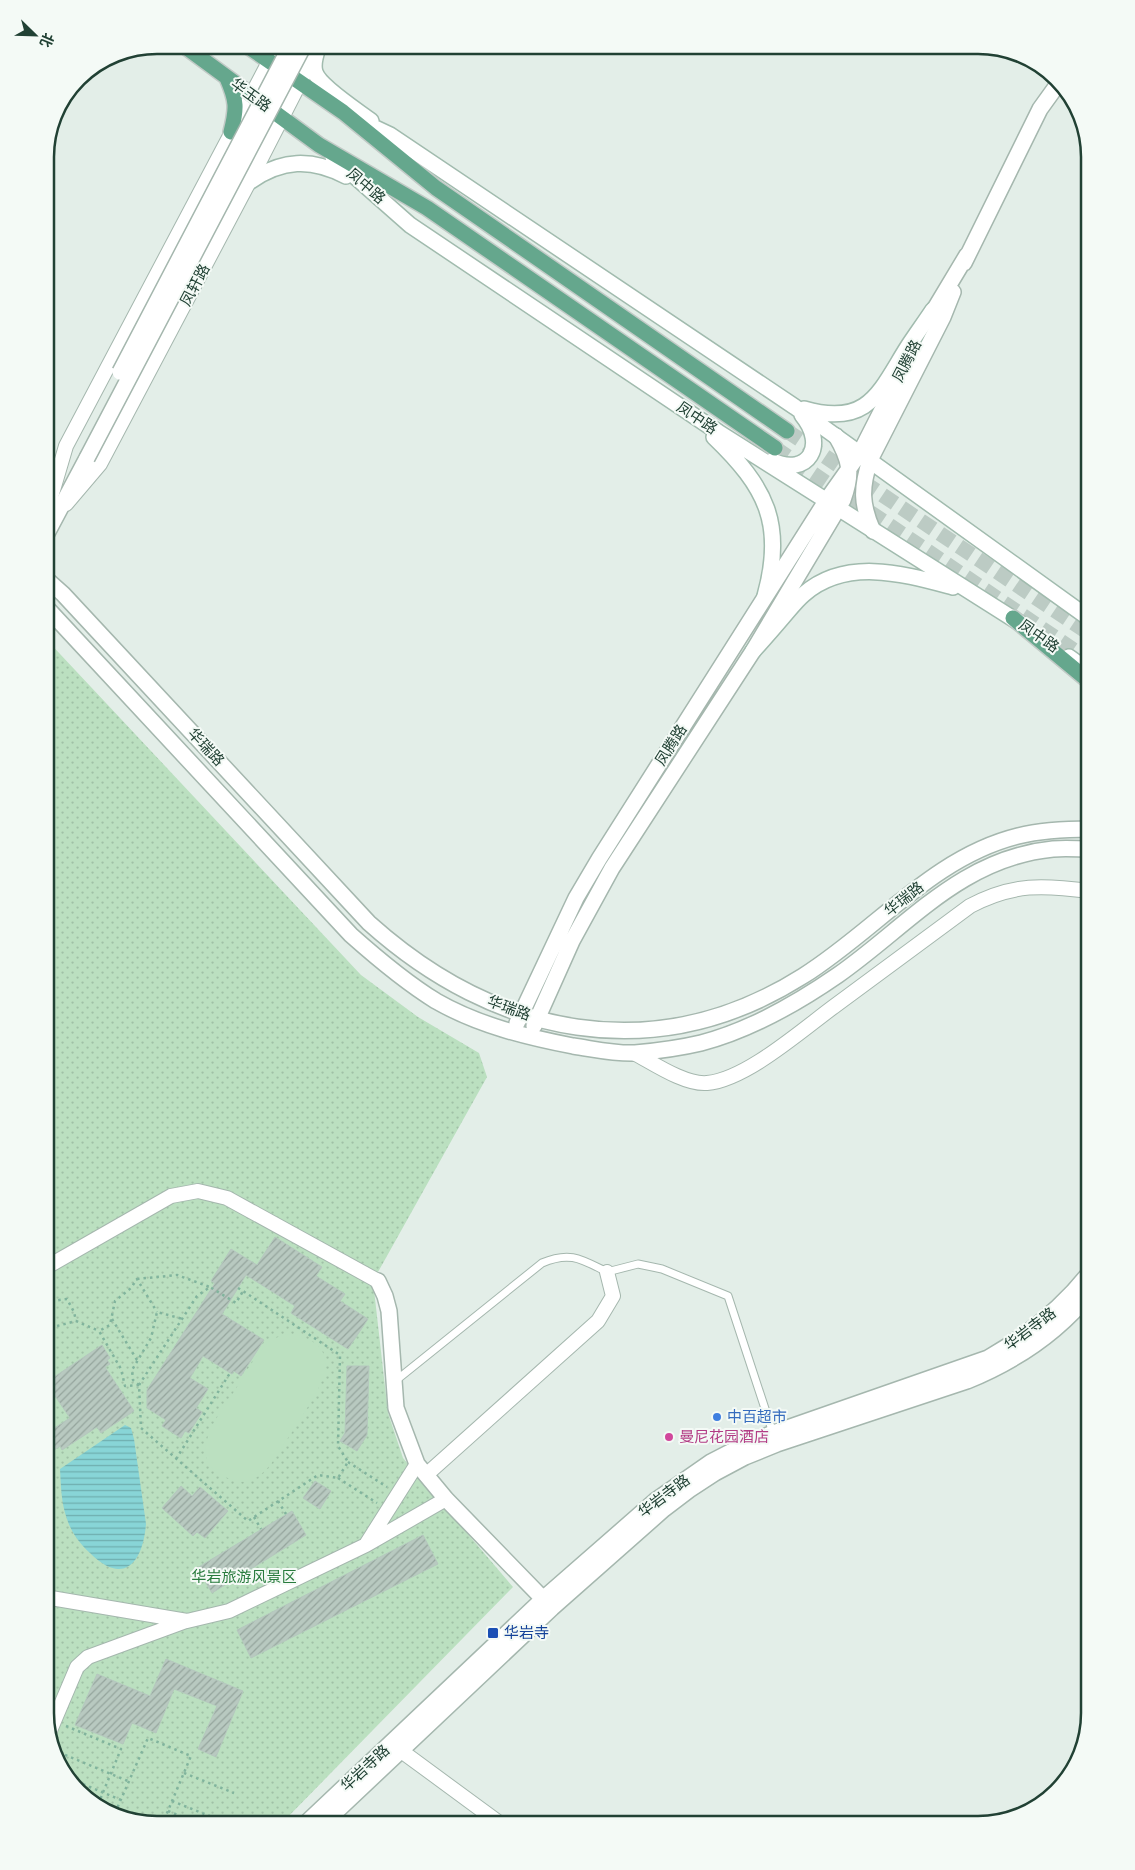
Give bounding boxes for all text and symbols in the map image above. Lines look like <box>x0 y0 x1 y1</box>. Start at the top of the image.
north arrow <box>10 10 60 60</box>
text: 北 <box>36 30 57 50</box>
street label: 华玉路 <box>228 74 274 116</box>
street label: 凤中路 <box>343 164 389 208</box>
street label: 凤轩路 <box>176 261 214 309</box>
street label: 凤腾路 <box>889 337 925 385</box>
street label: 凤中路 <box>673 398 721 438</box>
street label: 凤中路 <box>1015 616 1063 656</box>
street label: 凤腾路 <box>651 721 691 769</box>
street label: 华瑞路 <box>184 724 228 770</box>
street label: 华瑞路 <box>881 878 927 920</box>
street label: 华瑞路 <box>485 992 533 1024</box>
street label: 华岩寺路 <box>1001 1304 1059 1354</box>
place label: 中百超市 <box>727 1408 787 1426</box>
marker: 中百超市 <box>711 1411 723 1423</box>
place label: 曼尼花园酒店 <box>679 1428 769 1446</box>
marker: 曼尼花园酒店 <box>663 1431 675 1443</box>
street label: 华岩寺路 <box>635 1471 693 1521</box>
park label: 华岩旅游风景区 <box>191 1568 297 1586</box>
place label: 华岩寺 <box>504 1624 549 1642</box>
marker: 华岩寺 <box>486 1626 500 1640</box>
street label: 华岩寺路 <box>337 1741 393 1795</box>

